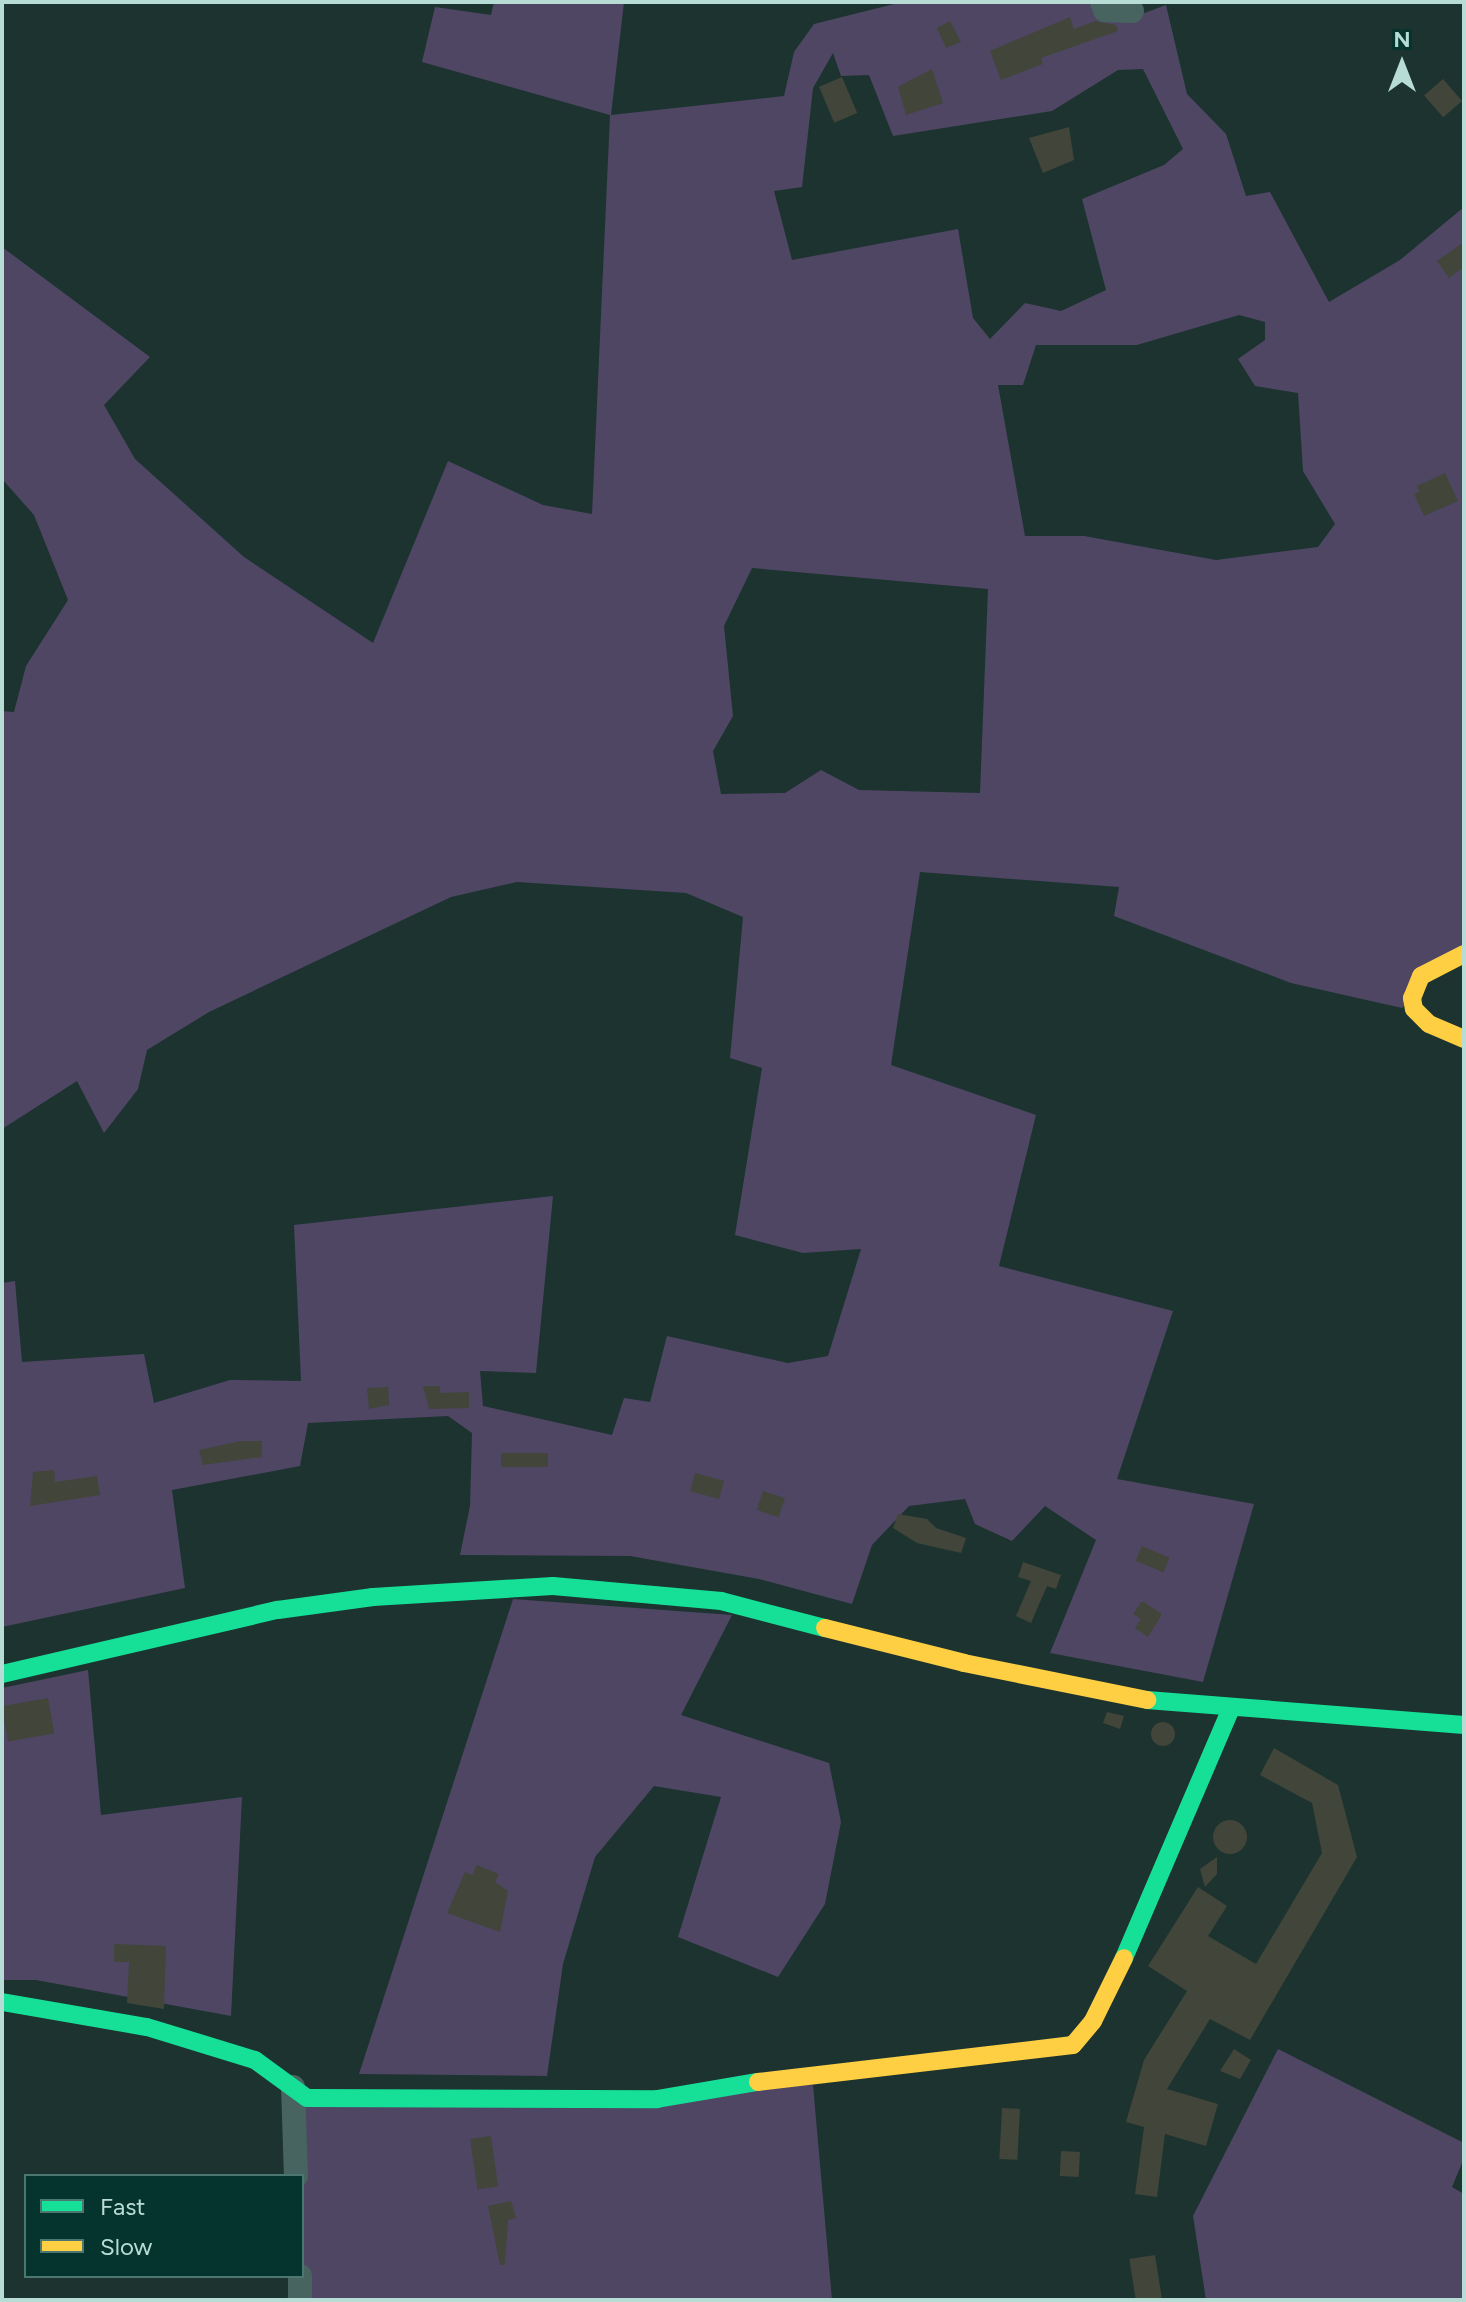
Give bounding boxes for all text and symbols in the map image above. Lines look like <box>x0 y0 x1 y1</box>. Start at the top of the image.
north arrow <box>1362 24 1442 104</box>
text: N <box>1393 26 1411 53</box>
legend <box>24 2174 304 2278</box>
text: Fast <box>100 2192 145 2221</box>
text: Slow <box>100 2232 152 2261</box>

